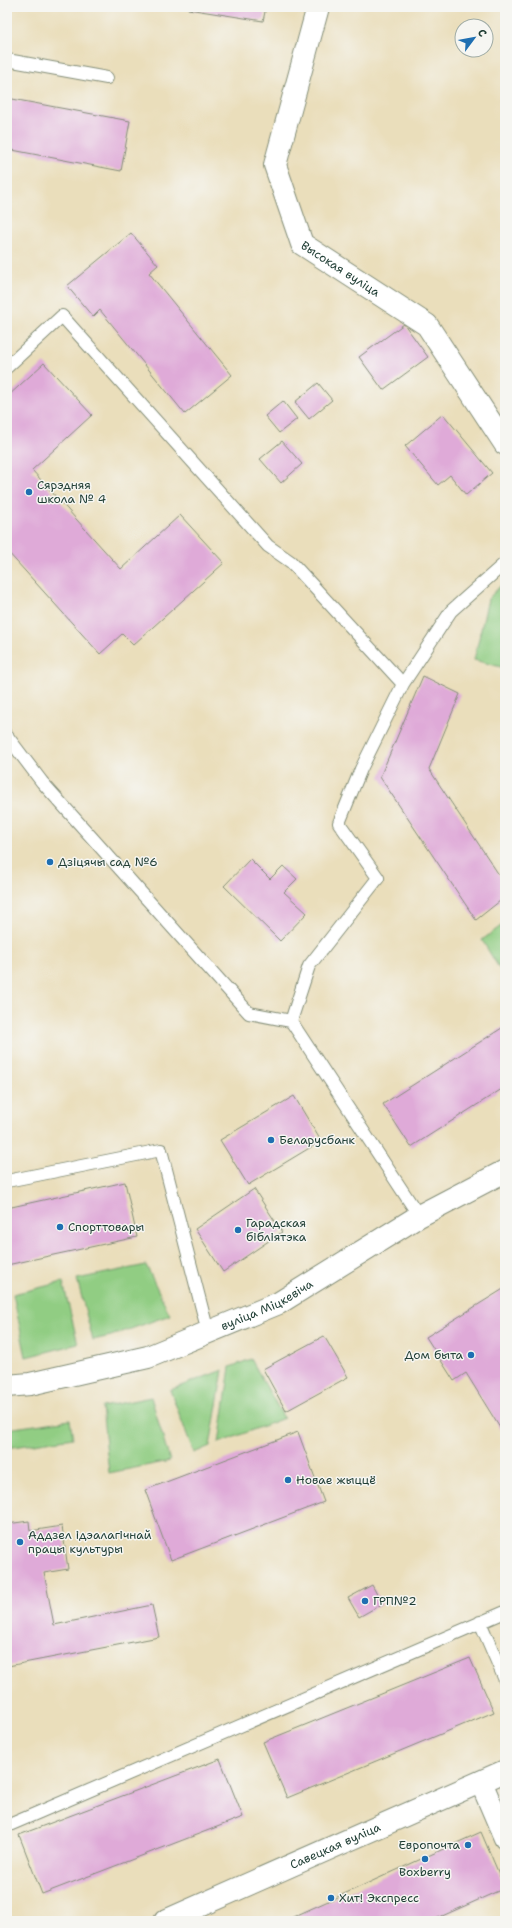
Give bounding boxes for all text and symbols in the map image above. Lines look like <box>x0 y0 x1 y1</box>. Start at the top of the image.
north arrow <box>454 18 494 58</box>
text: С <box>474 26 490 40</box>
street label: Высокая вуліца <box>298 237 383 301</box>
place label: Сярэдняя школа № 4 <box>37 477 106 507</box>
marker: Сярэдняя школа № 4 <box>24 487 34 497</box>
place label: Дзіцячы сад №6 <box>58 854 158 870</box>
marker: Дзіцячы сад №6 <box>45 857 55 867</box>
place label: Беларусбанк <box>279 1132 356 1148</box>
marker: Беларусбанк <box>266 1135 276 1145</box>
place label: Гарадская бібліятэка <box>246 1215 307 1245</box>
place label: Спорттовары <box>68 1219 144 1235</box>
marker: Спорттовары <box>55 1222 65 1232</box>
marker: Гарадская бібліятэка <box>233 1225 243 1235</box>
street label: вуліца Міцкевіча <box>218 1276 317 1334</box>
place label: Дом быта <box>405 1347 464 1363</box>
marker: Дом быта <box>466 1350 476 1360</box>
place label: Новае жыццё <box>296 1472 376 1488</box>
marker: Новае жыццё <box>283 1475 293 1485</box>
place label: Аддзел ідэалагічнай працы культуры <box>28 1527 152 1557</box>
marker: Аддзел ідэалагічнай працы культуры <box>15 1537 25 1547</box>
place label: ГРП№2 <box>373 1593 417 1609</box>
marker: ГРП№2 <box>360 1596 370 1606</box>
street label: Савецкая вуліца <box>287 1819 384 1873</box>
place label: Европочта <box>399 1837 461 1853</box>
marker: Европочта <box>463 1840 473 1850</box>
marker: Boxberry <box>420 1854 430 1864</box>
place label: Boxberry <box>399 1864 451 1880</box>
place label: Хит! Экспресс <box>339 1890 419 1906</box>
marker: Хит! Экспресс <box>326 1893 336 1903</box>

